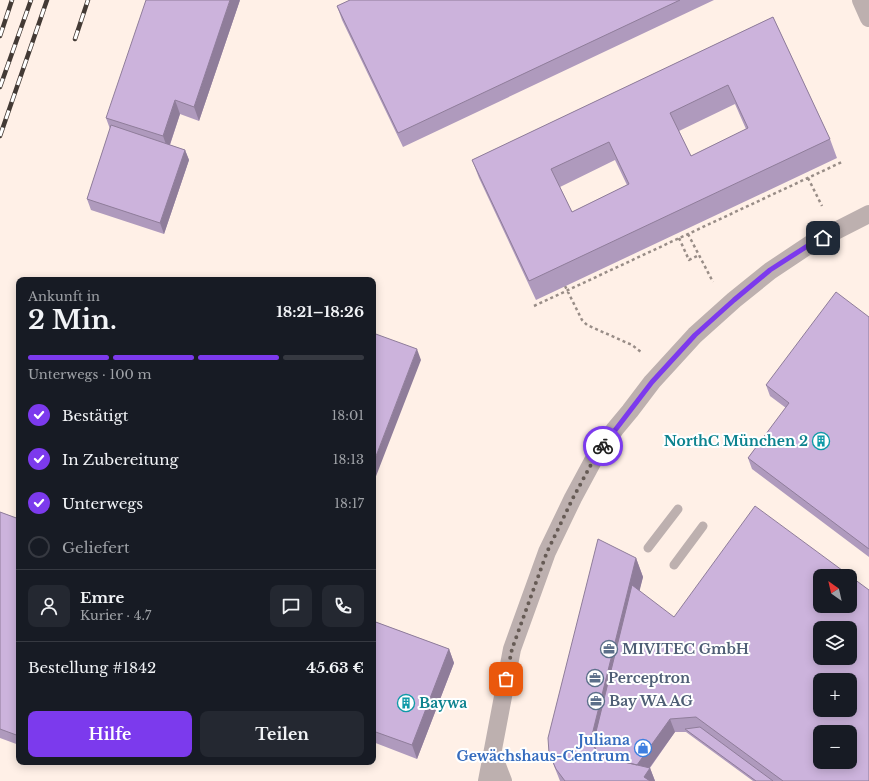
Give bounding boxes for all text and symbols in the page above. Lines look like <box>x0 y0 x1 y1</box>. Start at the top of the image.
pin <box>806 221 840 255</box>
icon: home <box>812 227 834 249</box>
text: Ankunft in <box>28 288 100 305</box>
text: 18:21–18:26 <box>276 302 364 321</box>
text: 2 Min. <box>28 304 117 336</box>
text: Unterwegs · 100 m <box>28 366 152 383</box>
icon: check <box>28 404 50 426</box>
text: Bestätigt <box>62 406 128 425</box>
text: 18:01 <box>332 407 364 424</box>
courier <box>583 426 623 466</box>
building icon: NorthC München 2 <box>811 431 831 451</box>
place label: NorthC München 2 <box>664 432 808 450</box>
icon: bike <box>592 435 614 457</box>
icon: check <box>28 448 50 470</box>
text: In Zubereitung <box>62 450 179 469</box>
text: 18:13 <box>333 451 364 468</box>
icon: check <box>28 492 50 514</box>
text: Unterwegs <box>62 494 143 513</box>
text: 18:17 <box>334 495 364 512</box>
text: Geliefert <box>62 538 130 557</box>
north arrow <box>813 569 857 613</box>
map controls <box>813 569 857 769</box>
button: person <box>28 585 70 627</box>
button: chat <box>270 585 312 627</box>
button: phone <box>322 585 364 627</box>
text: Emre <box>80 588 124 607</box>
text: Kurier · 4.7 <box>80 607 151 624</box>
button: layers <box>813 621 857 665</box>
office icon: MIVITEC GmbH <box>599 639 619 659</box>
place label: MIVITEC GmbH <box>622 640 749 658</box>
text: Bestellung #1842 <box>28 658 156 677</box>
text: 45.63 € <box>306 658 364 677</box>
pin <box>489 662 523 696</box>
icon: bag <box>495 668 517 690</box>
office icon: Perceptron <box>585 668 605 688</box>
place label: Perceptron <box>608 669 690 687</box>
button: + <box>813 673 857 717</box>
office icon: Bay WA AG <box>586 691 606 711</box>
place label: Bay WA AG <box>609 692 694 710</box>
building icon: Baywa <box>396 693 416 713</box>
place label: Baywa <box>419 694 467 712</box>
button: Hilfe <box>28 711 192 757</box>
button: Teilen <box>200 711 364 757</box>
button: − <box>813 725 857 769</box>
place label: Juliana Gewächshaus-Centrum <box>456 731 631 765</box>
shop icon: Juliana Gewächshaus-Centrum <box>633 738 653 758</box>

